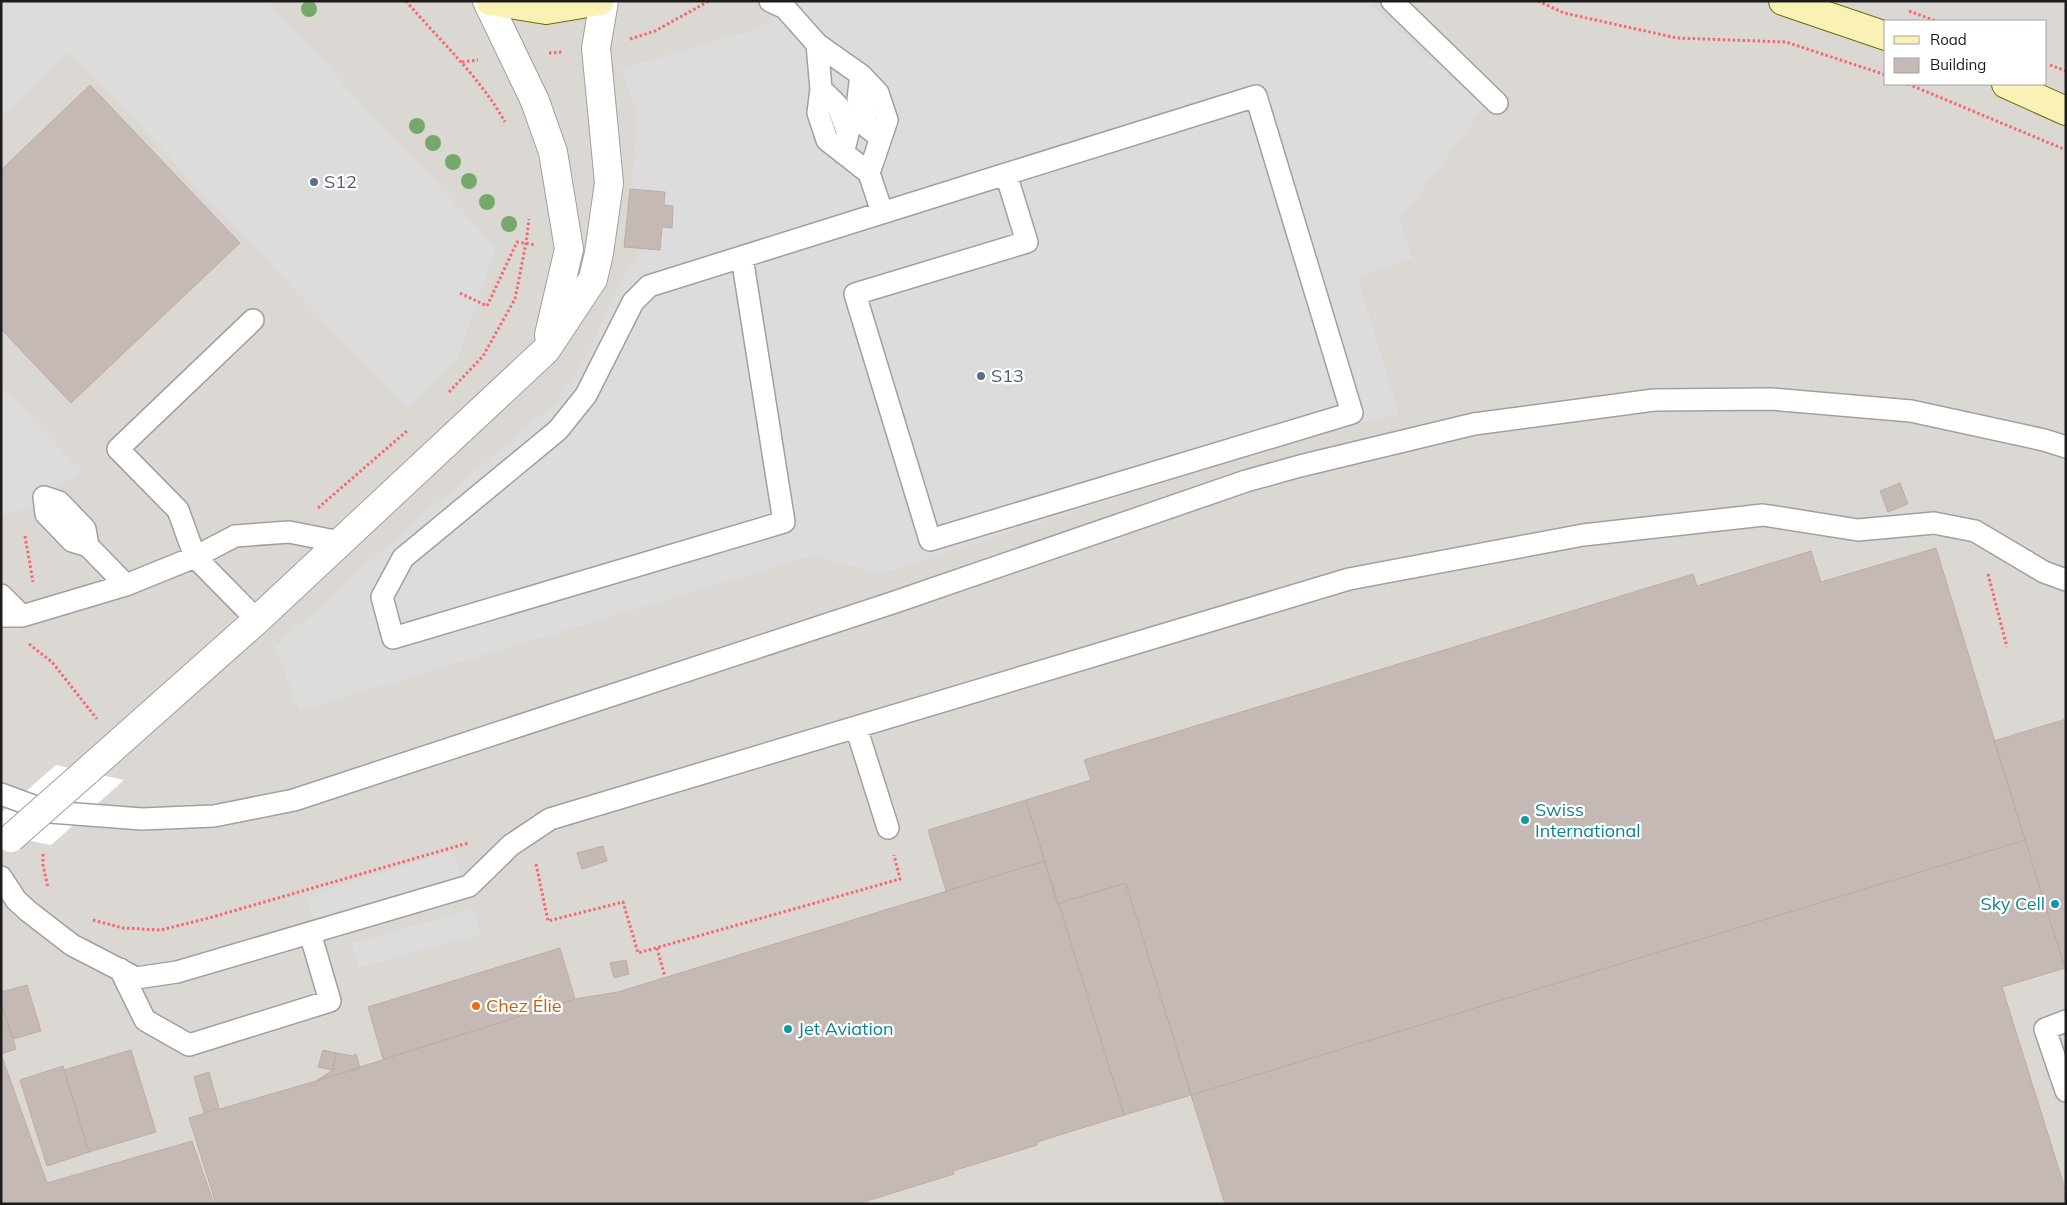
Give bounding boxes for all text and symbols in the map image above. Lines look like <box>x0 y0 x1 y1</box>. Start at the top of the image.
legend <box>1884 20 2047 85</box>
text: Road <box>1930 30 1967 49</box>
text: Building <box>1930 55 1986 74</box>
place label: S12 <box>324 170 357 193</box>
marker: S12 <box>308 176 320 188</box>
place label: S13 <box>991 364 1024 387</box>
marker: S13 <box>975 370 987 382</box>
place label: Swiss International <box>1535 798 1641 842</box>
marker: Swiss International <box>1519 814 1531 826</box>
place label: Sky Cell <box>1981 892 2045 915</box>
marker: Sky Cell <box>2049 898 2061 910</box>
place label: Chez Élie <box>486 994 562 1017</box>
marker: Chez Élie <box>470 1000 482 1012</box>
place label: Jet Aviation <box>798 1017 894 1040</box>
marker: Jet Aviation <box>782 1023 794 1035</box>

